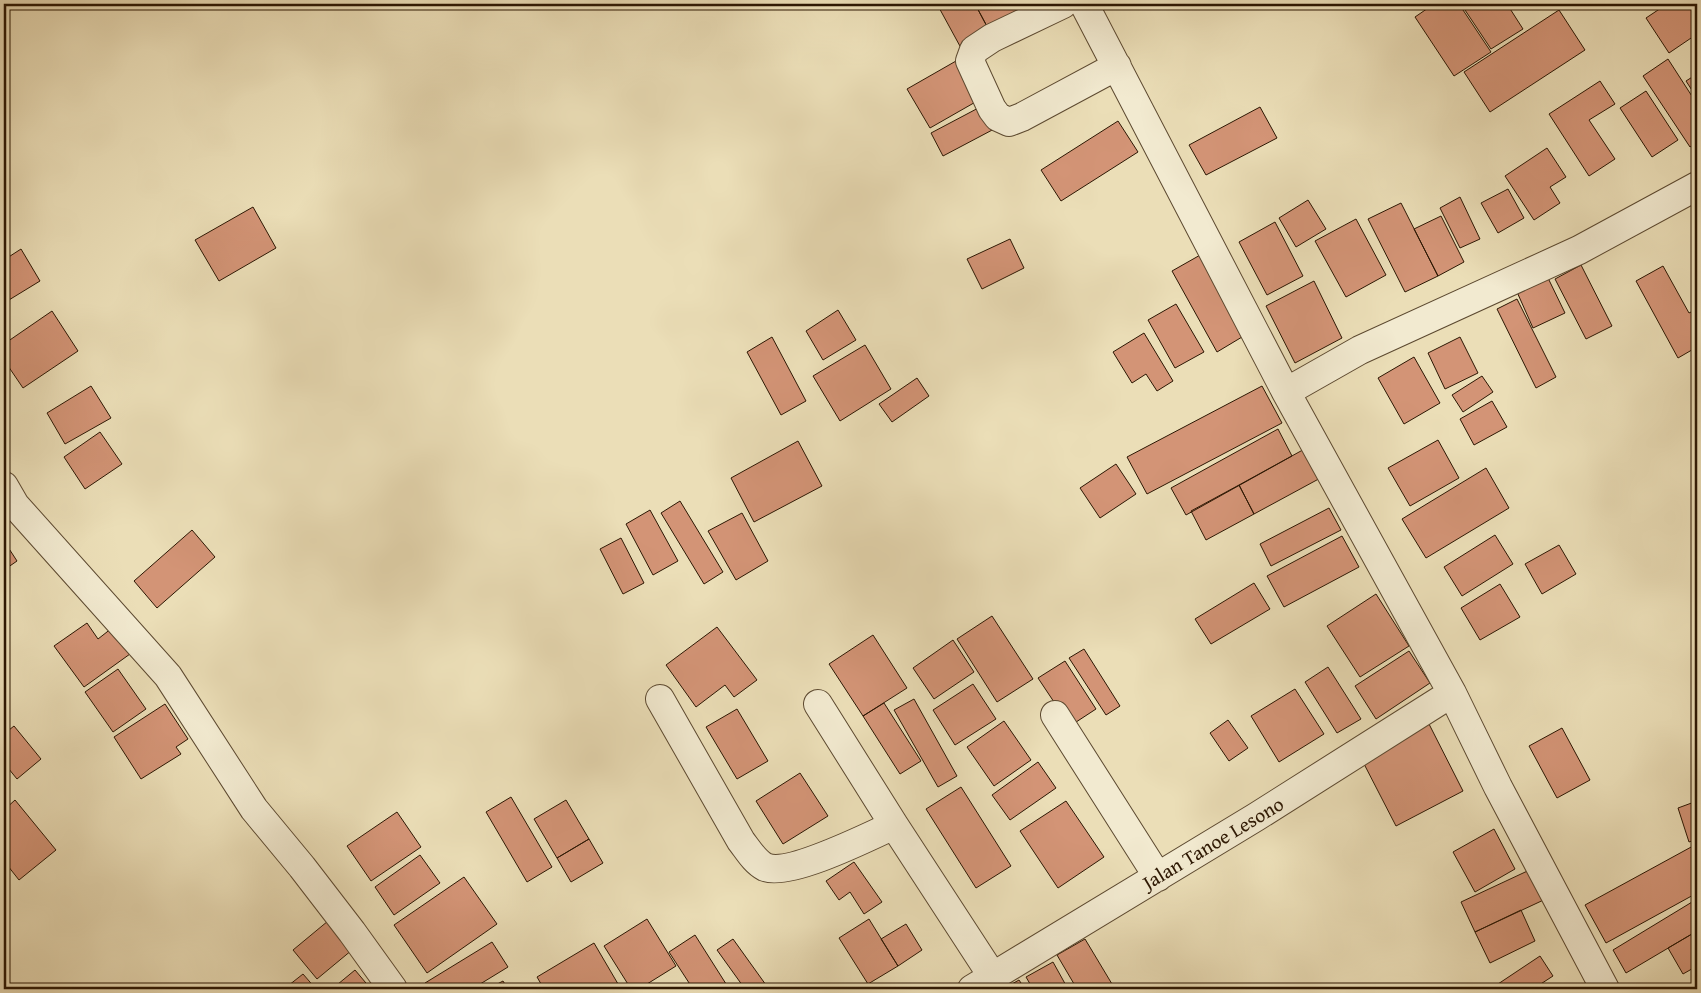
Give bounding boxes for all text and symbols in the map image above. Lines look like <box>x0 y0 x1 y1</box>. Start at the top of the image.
street label: Jalan Tanoe Lesono <box>1134 789 1289 898</box>

